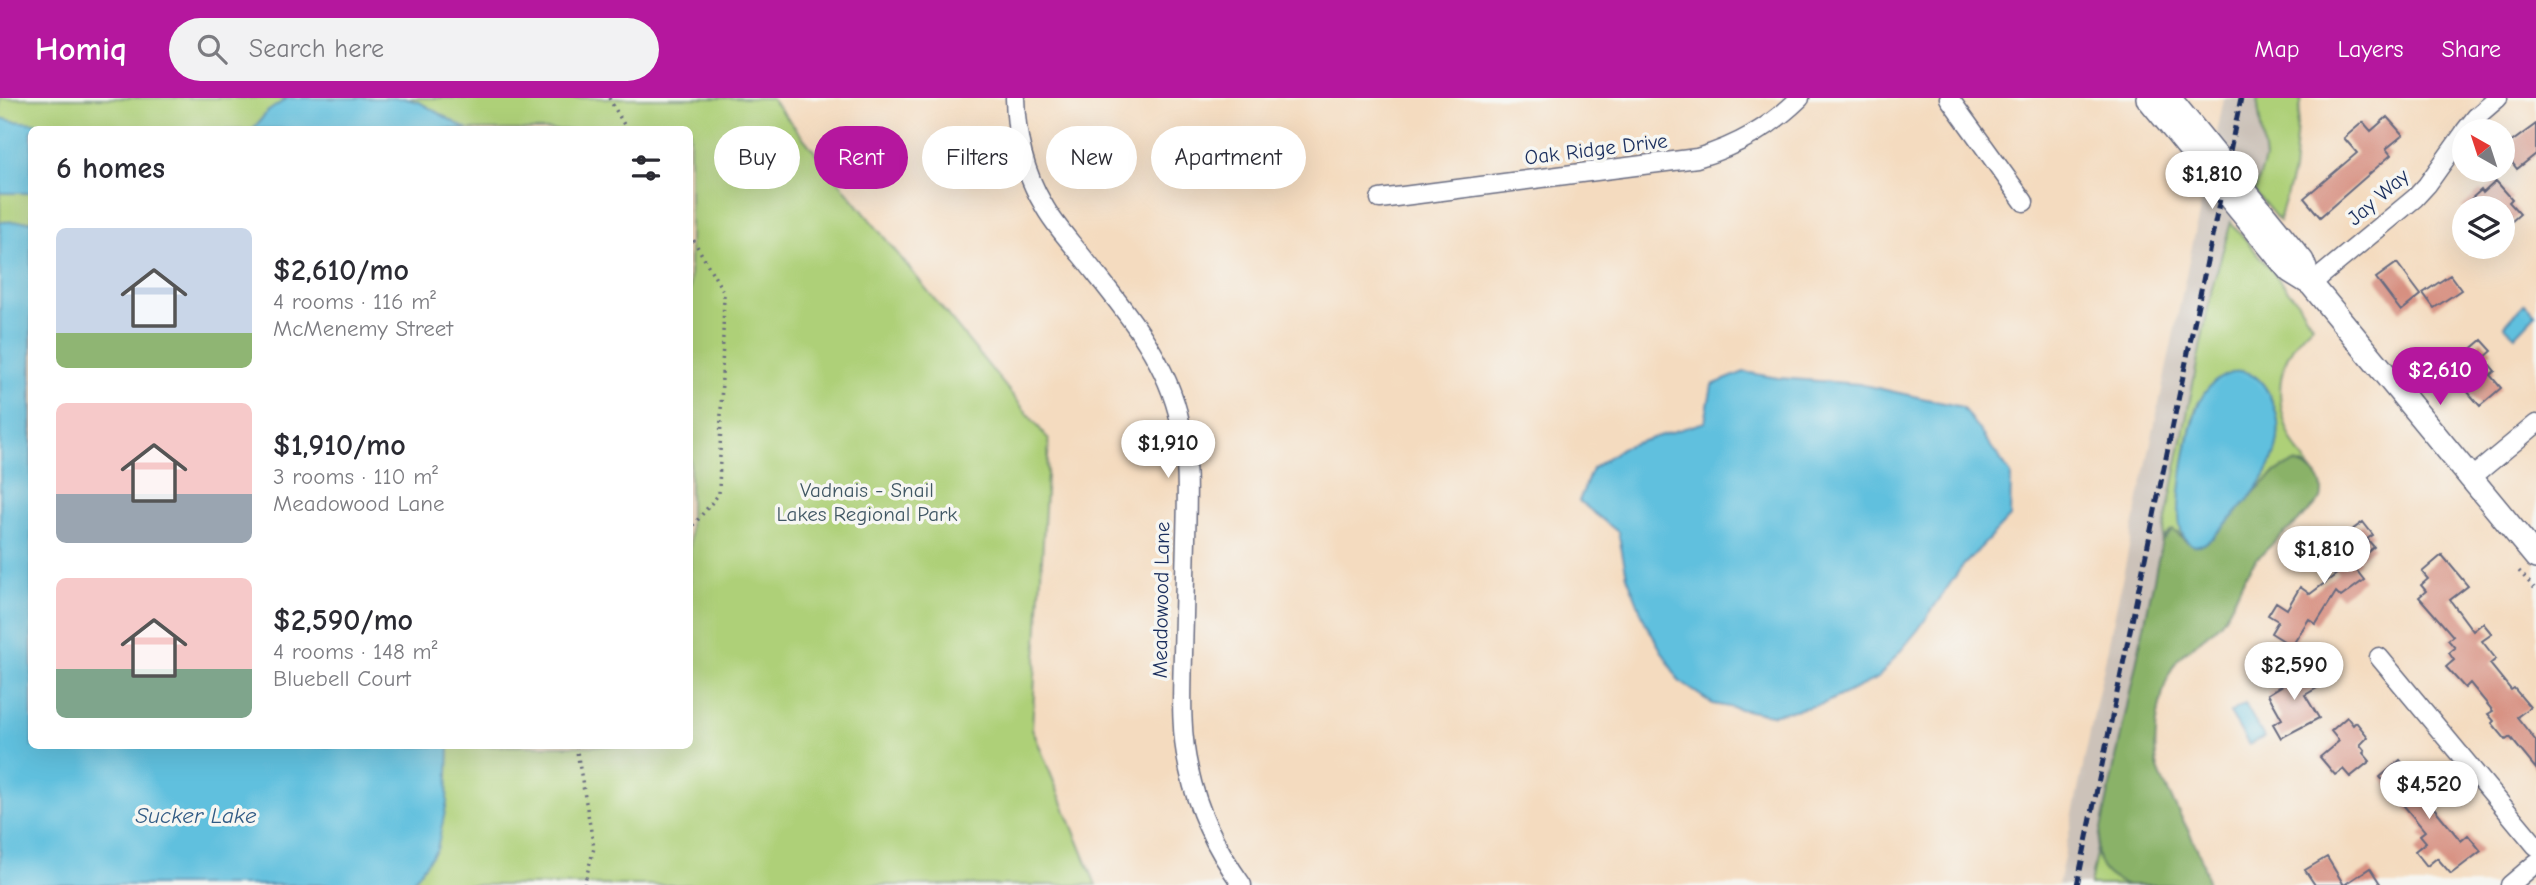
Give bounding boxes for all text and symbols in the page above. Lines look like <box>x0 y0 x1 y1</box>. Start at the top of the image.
search box <box>169 18 659 81</box>
text: Homiq <box>35 30 127 68</box>
icon: search <box>193 30 231 68</box>
text: Search here <box>249 34 384 64</box>
text: Map <box>2254 35 2300 63</box>
text: Layers <box>2338 35 2403 63</box>
text: Share <box>2441 35 2501 63</box>
north arrow <box>2452 119 2515 182</box>
map controls <box>2452 119 2515 259</box>
chip: Buy <box>714 126 800 189</box>
chip: Rent <box>814 126 908 189</box>
chip: Filters <box>922 126 1032 189</box>
chip: New <box>1046 126 1137 189</box>
chip: Apartment <box>1151 126 1306 189</box>
street label: Oak Ridge Drive <box>1523 128 1669 170</box>
icon: filters <box>627 149 665 187</box>
text: 6 homes <box>56 151 165 186</box>
pin: $1,810 <box>2155 152 2269 211</box>
text: $1,810 <box>2181 160 2243 187</box>
street label: Jay Way <box>2342 163 2414 230</box>
button: layers <box>2452 196 2515 259</box>
text: $2,610/mo <box>273 253 409 288</box>
icon: home <box>112 256 196 340</box>
text: 4 rooms · 116 m² <box>273 288 436 315</box>
text: McMenemy Street <box>273 315 453 342</box>
pin: $2,610 <box>2383 348 2497 407</box>
text: $2,610 <box>2408 356 2472 383</box>
pin: $1,910 <box>1111 420 1225 480</box>
text: $1,910/mo <box>273 428 406 463</box>
text: $1,910 <box>1137 429 1199 456</box>
icon: home <box>112 431 196 515</box>
text: 3 rooms · 110 m² <box>273 463 438 490</box>
park label: Vadnais - Snail Lakes Regional Park <box>776 478 958 526</box>
text: Meadowood Lane <box>273 490 445 517</box>
street label: Meadowood Lane <box>1148 521 1174 679</box>
pin: $1,810 <box>2267 526 2381 586</box>
text: $1,810 <box>2293 535 2355 562</box>
text: $2,590/mo <box>273 603 413 638</box>
icon: home <box>112 606 196 690</box>
text: 4 rooms · 148 m² <box>273 638 437 665</box>
pin: $2,590 <box>2237 642 2351 702</box>
text: $2,590 <box>2260 651 2328 678</box>
text: Bluebell Court <box>273 665 411 692</box>
pin: $4,520 <box>2372 762 2486 821</box>
text: $4,520 <box>2396 770 2462 797</box>
water label: Sucker Lake <box>135 802 257 829</box>

